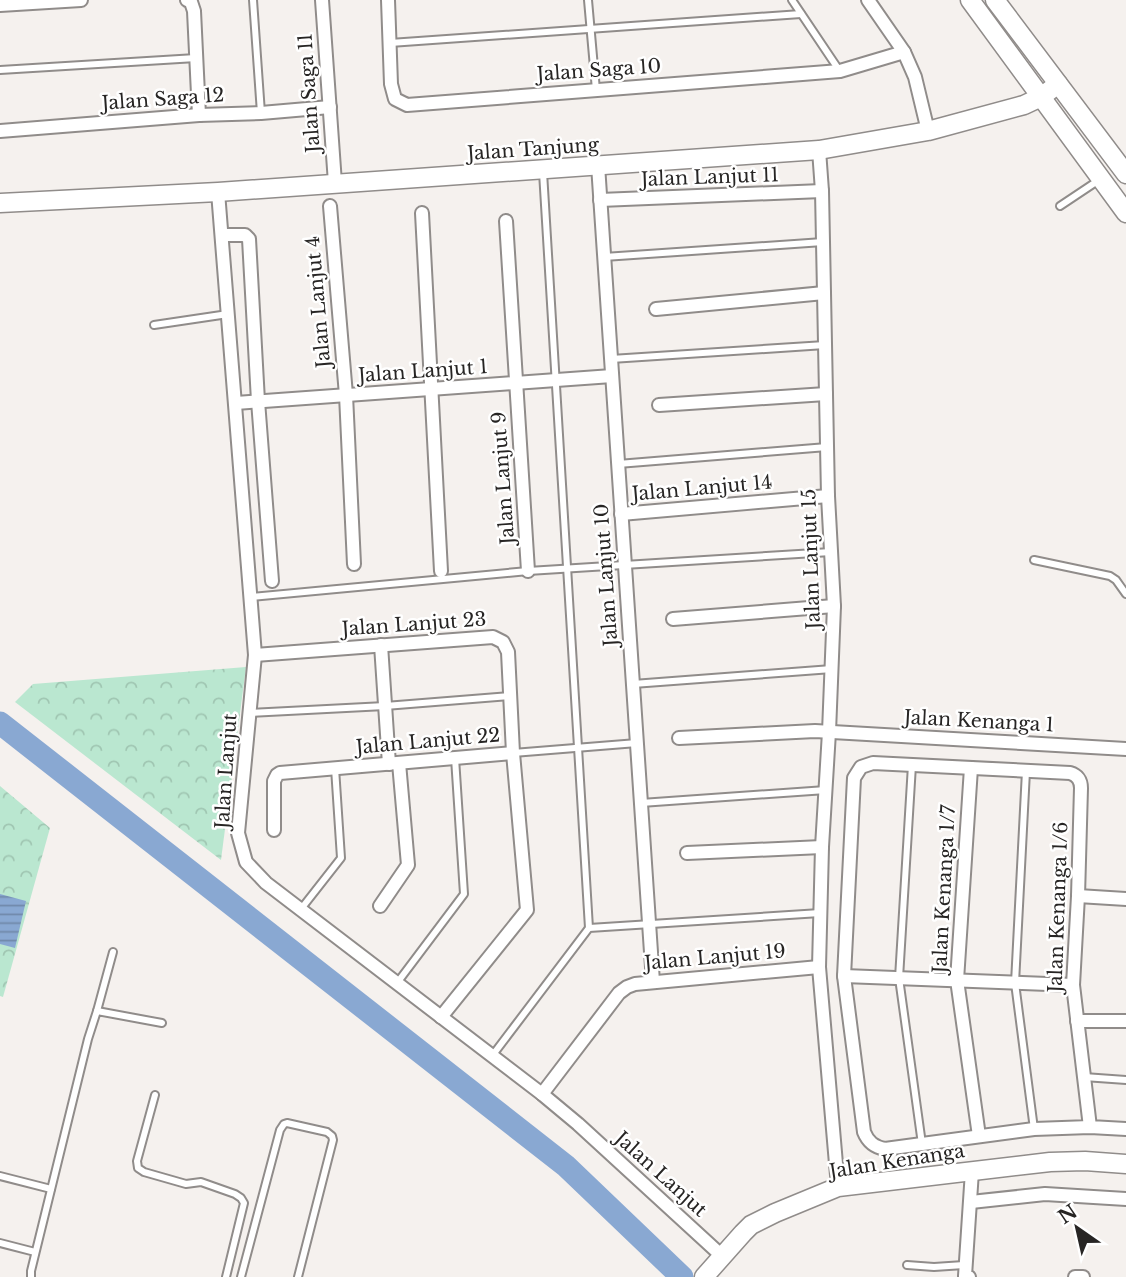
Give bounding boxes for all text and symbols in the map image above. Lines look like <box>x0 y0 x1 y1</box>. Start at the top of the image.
street label: Jalan Saga 11 <box>293 33 325 156</box>
street label: Jalan Saga 10 <box>533 54 662 86</box>
street label: Jalan Saga 12 <box>98 83 225 115</box>
street label: Jalan Tanjung <box>463 133 600 165</box>
street label: Jalan Lanjut 11 <box>638 163 779 191</box>
street label: Jalan Lanjut 4 <box>301 235 335 372</box>
street label: Jalan Lanjut 1 <box>355 355 488 387</box>
street label: Jalan Lanjut 9 <box>487 411 519 548</box>
street label: Jalan Lanjut 14 <box>628 470 773 506</box>
street label: Jalan Lanjut 15 <box>797 488 825 633</box>
street label: Jalan Lanjut 10 <box>590 503 623 650</box>
street label: Jalan Lanjut 23 <box>338 607 487 641</box>
street label: Jalan Kenanga 1 <box>900 705 1055 736</box>
street label: Jalan Lanjut <box>210 712 242 833</box>
street label: Jalan Lanjut 22 <box>352 723 501 759</box>
street label: Jalan Kenanga 1/7 <box>928 804 960 977</box>
street label: Jalan Kenanga 1/6 <box>1043 821 1072 996</box>
street label: Jalan Lanjut 19 <box>640 939 787 975</box>
street label: Jalan Lanjut <box>608 1125 712 1222</box>
street label: Jalan Kenanga <box>825 1139 967 1184</box>
north arrow <box>1042 1193 1112 1263</box>
text: N <box>1054 1200 1082 1229</box>

